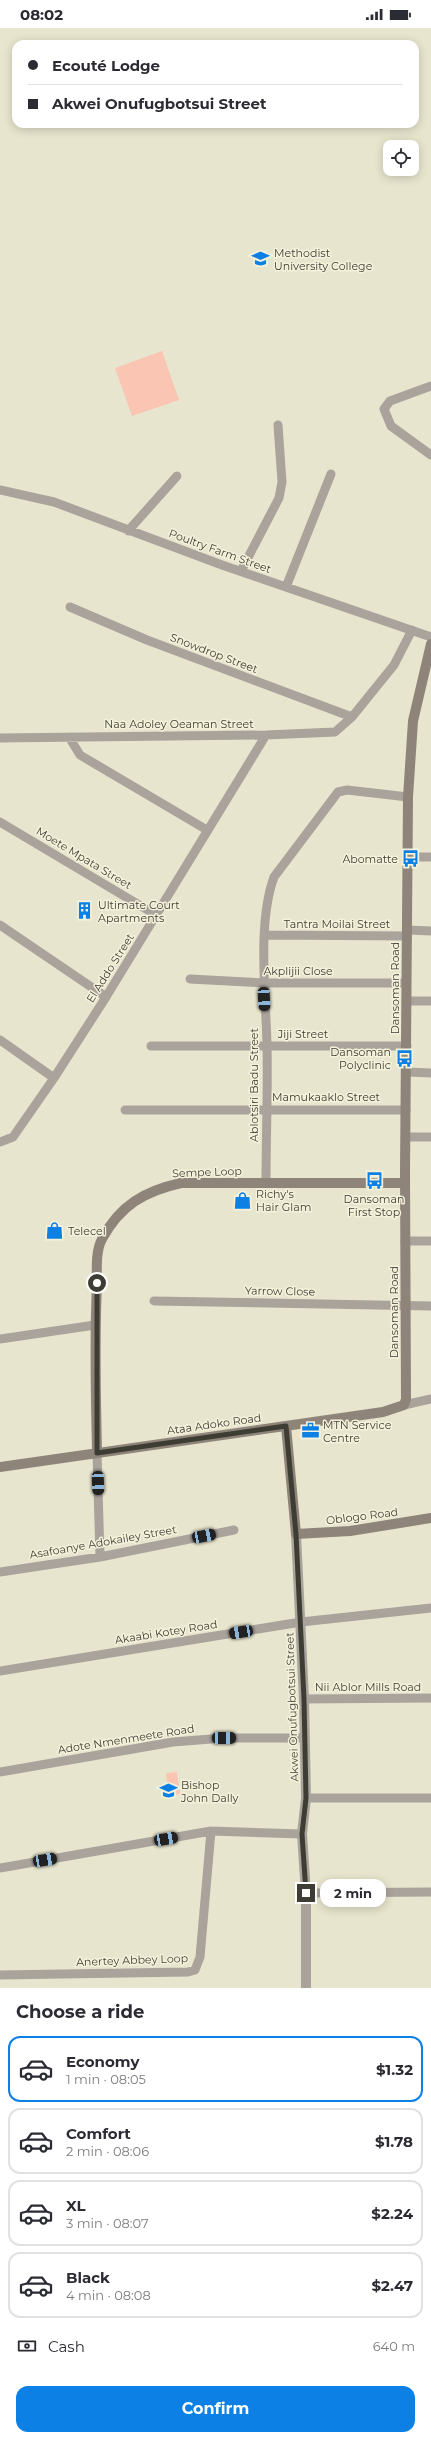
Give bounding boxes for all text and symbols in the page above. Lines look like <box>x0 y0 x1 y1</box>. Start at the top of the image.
text: 08:02 <box>20 5 63 24</box>
text: Ecouté Lodge <box>52 56 160 75</box>
text: Akwei Onufugbotsui Street <box>52 94 266 113</box>
map controls <box>383 140 419 176</box>
button: locate <box>383 140 419 176</box>
place label: Methodist University College <box>274 246 373 273</box>
school or university icon: Methodist University College <box>251 249 271 269</box>
street label: Poultry Farm Street <box>167 526 274 576</box>
street label: Snowdrop Street <box>168 630 260 676</box>
street label: Naa Adoley Oeaman Street <box>104 717 254 731</box>
street label: Moete Mpata Street <box>34 824 135 892</box>
bus stop icon: Abomatte <box>401 849 421 869</box>
place label: Abomatte <box>342 852 398 866</box>
place label: Ultimate Court Apartments <box>98 898 180 925</box>
building icon: Ultimate Court Apartments <box>75 901 95 921</box>
street label: Tantra Moilai Street <box>284 917 391 931</box>
street label: El Addo Street <box>83 930 137 1005</box>
street label: Dansoman Road <box>388 942 402 1034</box>
street label: Akplijii Close <box>263 964 333 978</box>
car <box>257 987 271 1011</box>
street label: Jiji Street <box>277 1027 329 1041</box>
street label: Ablotsiri Badu Street <box>247 1028 261 1142</box>
place label: Dansoman Polyclinic <box>330 1045 391 1072</box>
bus stop icon: Dansoman Polyclinic <box>394 1048 414 1068</box>
street label: Mamukaaklo Street <box>272 1090 381 1104</box>
street label: Sempe Loop <box>172 1164 242 1180</box>
bus stop icon: Dansoman First Stop <box>364 1171 384 1191</box>
place label: Richy's Hair Glam <box>256 1187 311 1214</box>
shop icon: Richy's Hair Glam <box>233 1190 253 1210</box>
place label: Dansoman First Stop <box>344 1192 404 1219</box>
shop icon: Telecel <box>45 1221 65 1241</box>
place label: Telecel <box>68 1224 106 1238</box>
street label: Dansoman Road <box>387 1266 401 1358</box>
route start <box>88 1274 106 1292</box>
street label: Yarrow Close <box>245 1283 316 1299</box>
street label: Ataa Adoko Road <box>166 1410 262 1438</box>
place label: MTN Service Centre <box>323 1418 392 1445</box>
office icon: MTN Service Centre <box>300 1421 320 1441</box>
car <box>92 1471 104 1495</box>
street label: Oblogo Road <box>325 1505 399 1527</box>
street label: Asafoanye Adokailey Street <box>28 1522 178 1562</box>
car <box>191 1528 217 1544</box>
street label: Akaabi Kotey Road <box>114 1617 218 1647</box>
car <box>228 1624 254 1640</box>
street label: Akwei Onufugbotsui Street <box>282 1631 302 1782</box>
street label: Nii Ablor Mills Road <box>315 1680 421 1694</box>
street label: Adote Nmenmeete Road <box>57 1721 195 1757</box>
car <box>212 1732 236 1744</box>
place label: Bishop John Dally <box>180 1778 239 1805</box>
school or university icon: Bishop John Dally <box>158 1781 178 1801</box>
car <box>153 1831 179 1847</box>
car <box>32 1852 58 1868</box>
callout: 2 min <box>320 1879 386 1907</box>
route end <box>297 1884 315 1902</box>
text: 2 min <box>334 1885 372 1901</box>
street label: Anertey Abbey Loop <box>76 1951 188 1969</box>
text: Choose a ride <box>16 2001 144 2023</box>
icon: car <box>18 2051 54 2087</box>
text: Economy <box>66 2052 139 2071</box>
text: $1.32 <box>376 2060 413 2079</box>
text: 1 min · 08:05 <box>66 2071 146 2087</box>
icon: car <box>18 2123 54 2159</box>
text: Comfort <box>66 2124 131 2143</box>
text: $1.78 <box>375 2132 413 2151</box>
text: 2 min · 08:06 <box>66 2143 149 2159</box>
icon: car <box>18 2195 54 2231</box>
text: XL <box>66 2196 85 2215</box>
text: $2.24 <box>371 2204 413 2223</box>
text: 3 min · 08:07 <box>66 2215 149 2231</box>
icon: car <box>18 2267 54 2303</box>
text: Black <box>66 2268 110 2287</box>
text: $2.47 <box>371 2276 413 2295</box>
text: 4 min · 08:08 <box>66 2287 151 2303</box>
icon: cash <box>16 2335 38 2357</box>
text: Cash <box>48 2337 85 2356</box>
text: 640 m <box>373 2338 415 2354</box>
button: Confirm <box>16 2386 415 2432</box>

